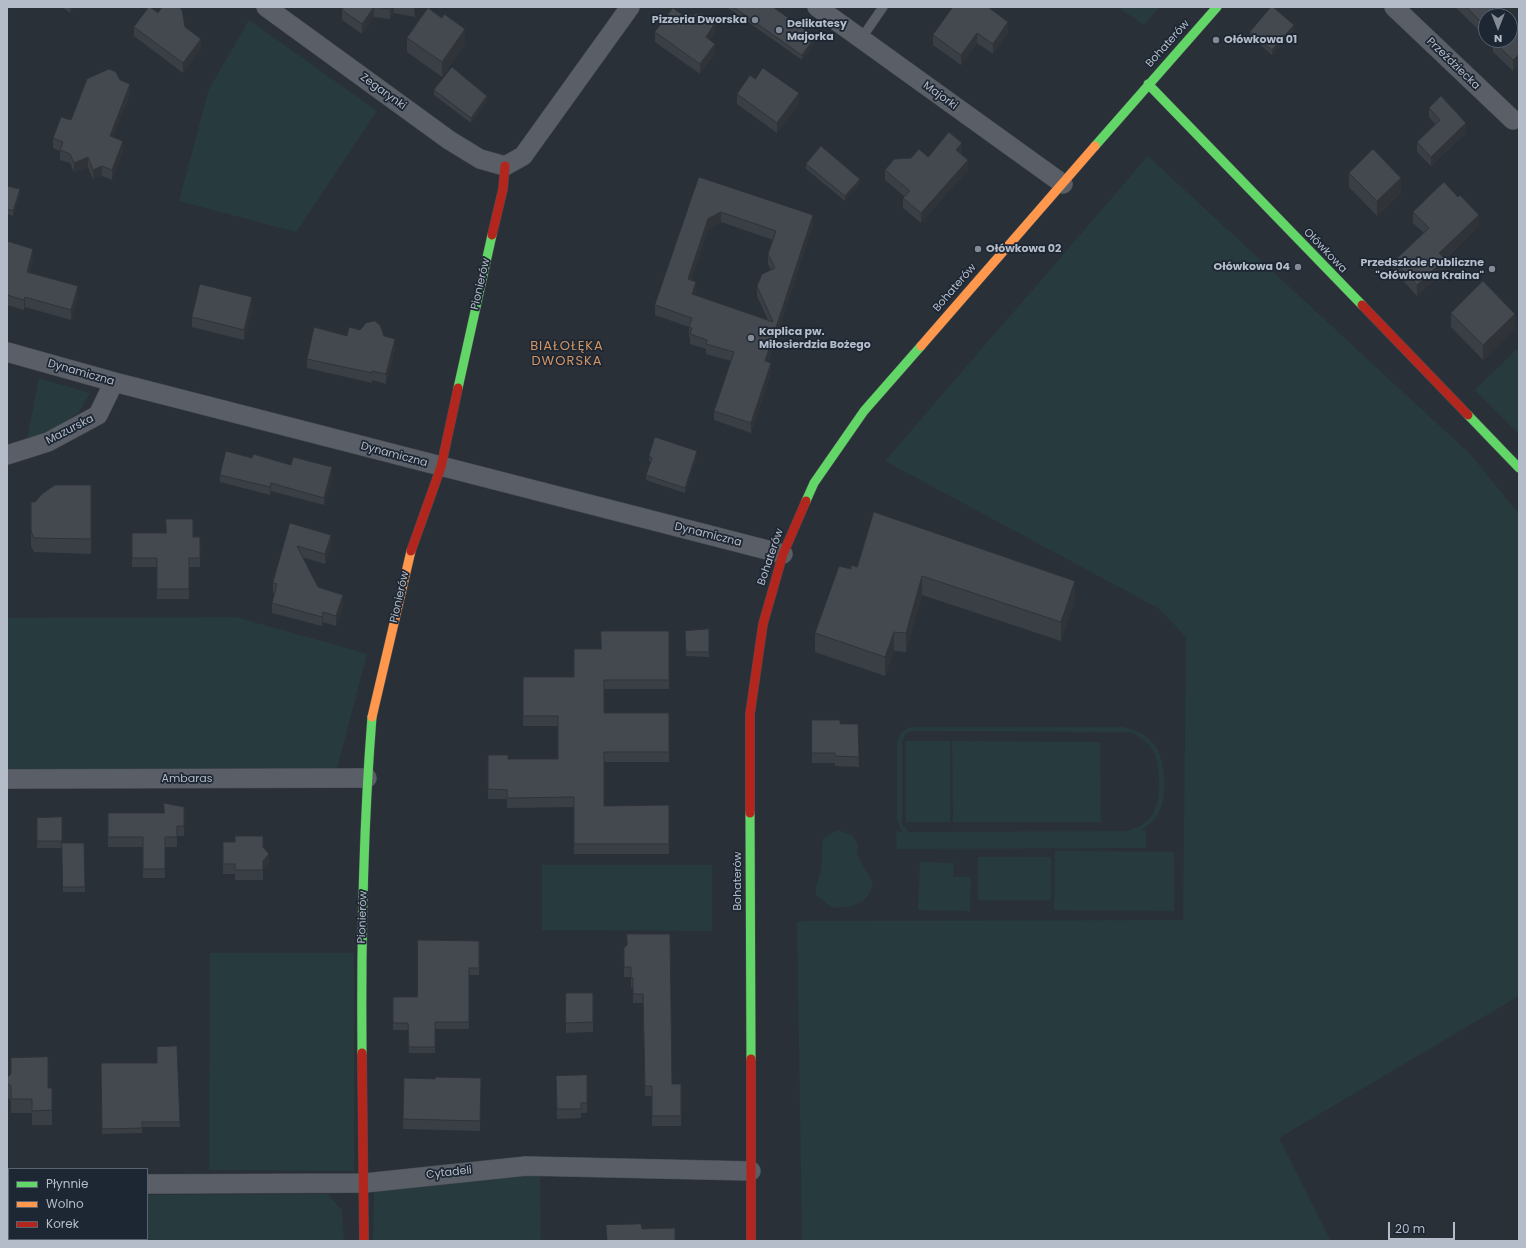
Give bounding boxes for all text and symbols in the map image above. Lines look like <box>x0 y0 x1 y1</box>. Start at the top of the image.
north arrow <box>1478 8 1518 48</box>
place label: Pizzeria Dworska <box>652 13 747 27</box>
marker: Pizzeria Dworska <box>750 15 760 25</box>
place label: Delikatesy Majorka <box>787 17 847 43</box>
street label: Bohaterów <box>1143 18 1193 70</box>
marker: Delikatesy Majorka <box>774 25 784 35</box>
text: N <box>1494 31 1502 47</box>
place label: Ołówkowa 01 <box>1224 33 1297 47</box>
marker: Ołówkowa 01 <box>1211 35 1221 45</box>
street label: Przeździecka <box>1424 35 1482 93</box>
street label: Zegarynki <box>358 71 408 113</box>
street label: Majorki <box>920 79 960 113</box>
street label: Ołówkowa <box>1301 226 1349 276</box>
place label: Ołówkowa 02 <box>986 242 1061 256</box>
marker: Ołówkowa 02 <box>973 244 983 254</box>
place label: Przedszkole Publiczne "Ołówkowa Kraina" <box>1360 256 1484 282</box>
street label: Pionierów <box>469 257 493 311</box>
place label: Ołówkowa 04 <box>1214 260 1290 274</box>
street label: Bohaterów <box>931 261 979 315</box>
marker: Ołówkowa 04 <box>1293 262 1303 272</box>
marker: Przedszkole Publiczne "Ołówkowa Kraina" <box>1487 264 1497 274</box>
place label: Kaplica pw. Miłosierdzia Bożego <box>759 325 871 351</box>
marker: Kaplica pw. Miłosierdzia Bożego <box>746 333 756 343</box>
district label: BIAŁOŁĘKA DWORSKA <box>530 339 604 370</box>
street label: Dynamiczna <box>46 357 116 389</box>
street label: Mazurska <box>44 412 96 448</box>
street label: Dynamiczna <box>359 440 429 470</box>
street label: Dynamiczna <box>673 520 743 550</box>
street label: Bohaterów <box>755 527 787 587</box>
street label: Pionierów <box>388 570 412 624</box>
street label: Ambaras <box>162 772 212 786</box>
street label: Bohaterów <box>731 851 745 911</box>
street label: Pionierów <box>355 890 371 944</box>
street label: Cytadeli <box>426 1164 472 1182</box>
legend <box>8 1168 148 1240</box>
text: Płynnie <box>46 1175 88 1192</box>
text: Wolno <box>46 1195 84 1212</box>
scale bar <box>1390 1214 1457 1240</box>
text: Korek <box>46 1215 79 1232</box>
text: 20 m <box>1395 1220 1425 1237</box>

